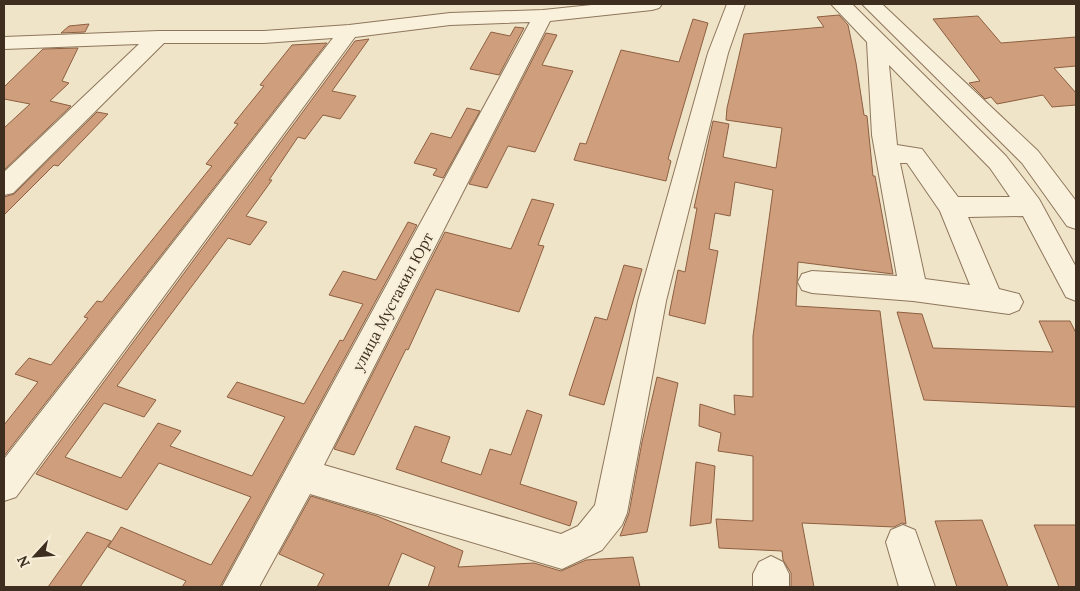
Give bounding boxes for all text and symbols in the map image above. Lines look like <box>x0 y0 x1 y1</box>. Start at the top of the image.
street label: улица Мустакил Юрт <box>348 229 437 374</box>
north arrow <box>10 531 60 581</box>
text: N <box>13 553 34 571</box>

